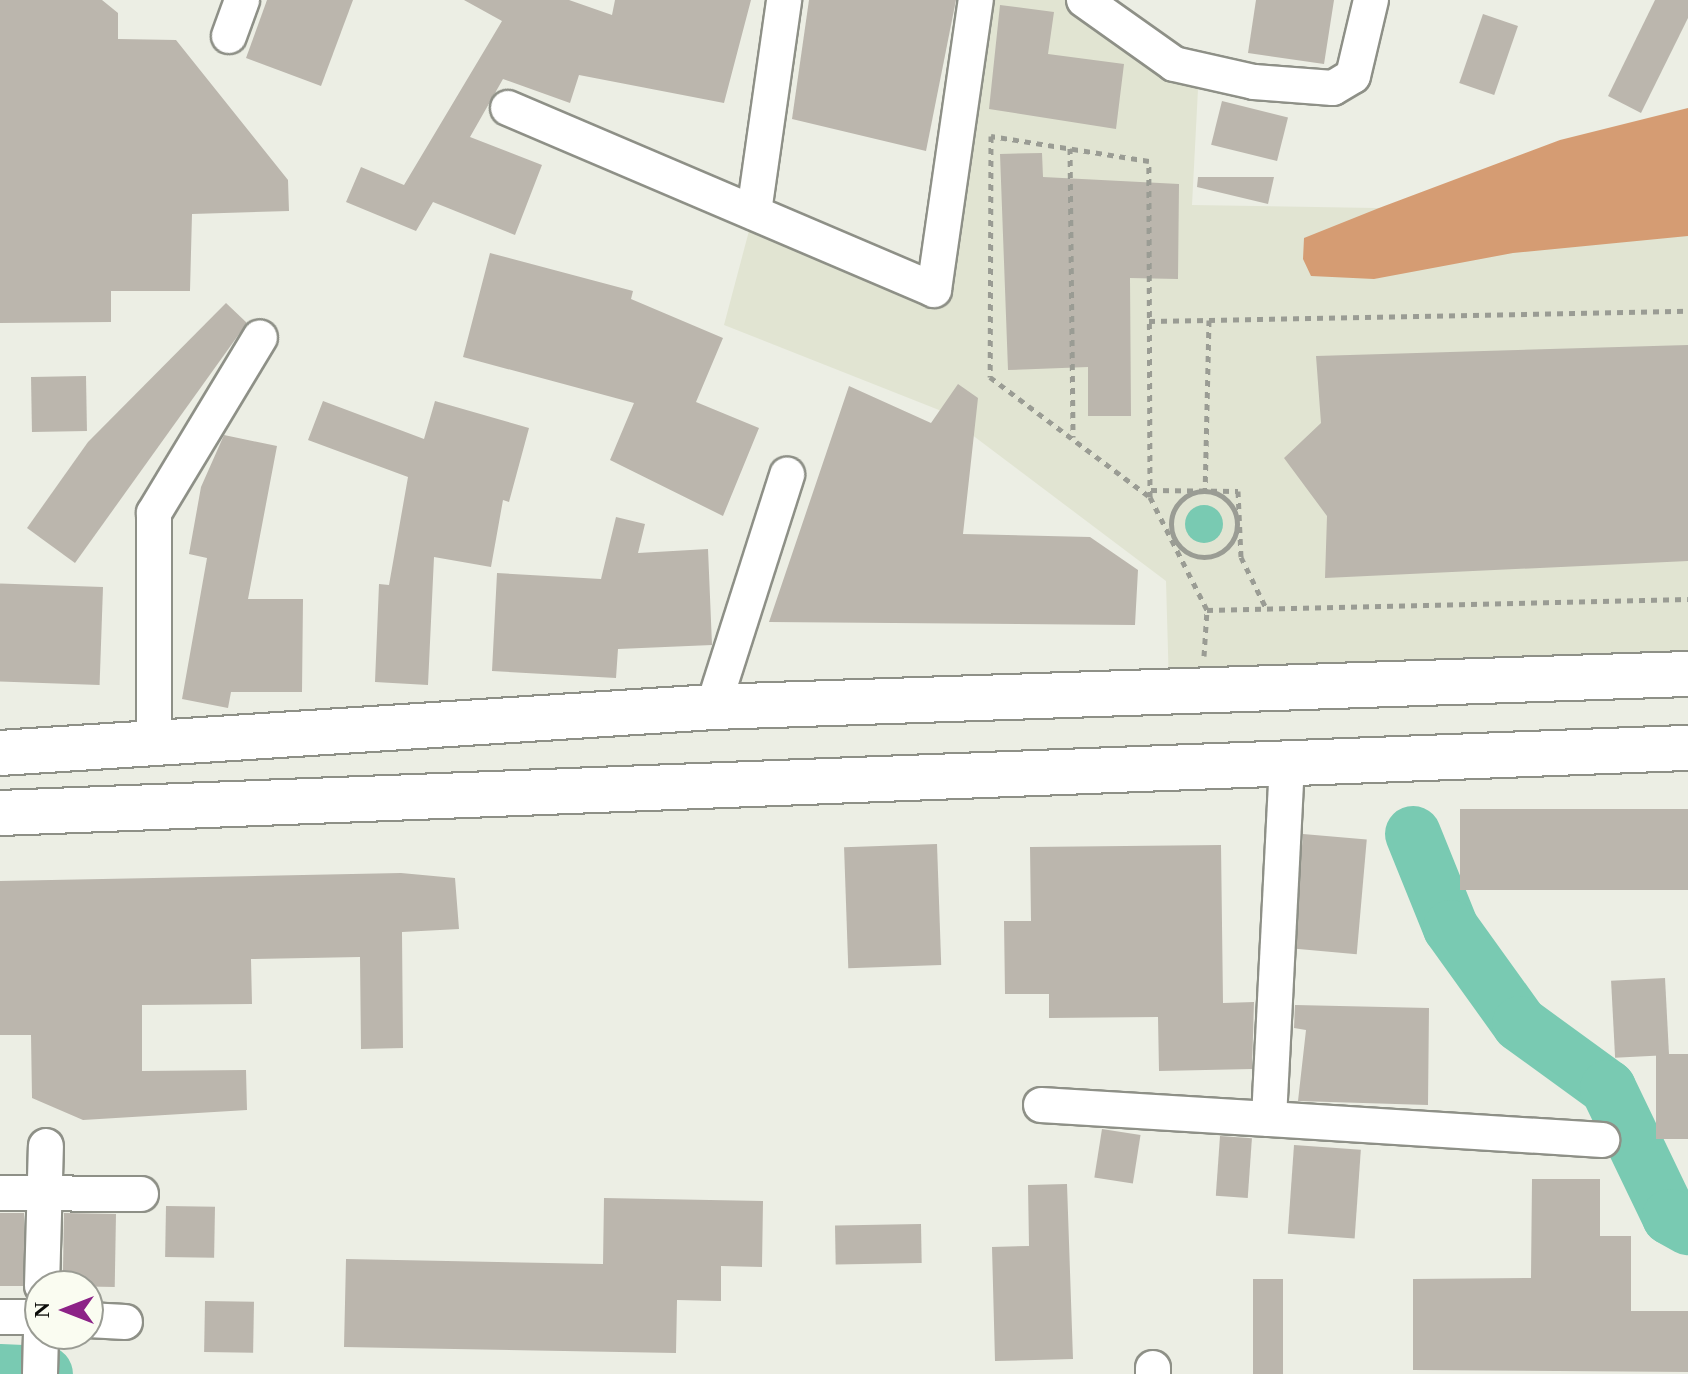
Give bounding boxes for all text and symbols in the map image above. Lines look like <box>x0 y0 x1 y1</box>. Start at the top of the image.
north arrow <box>24 1270 104 1350</box>
text: N <box>29 1302 54 1318</box>

